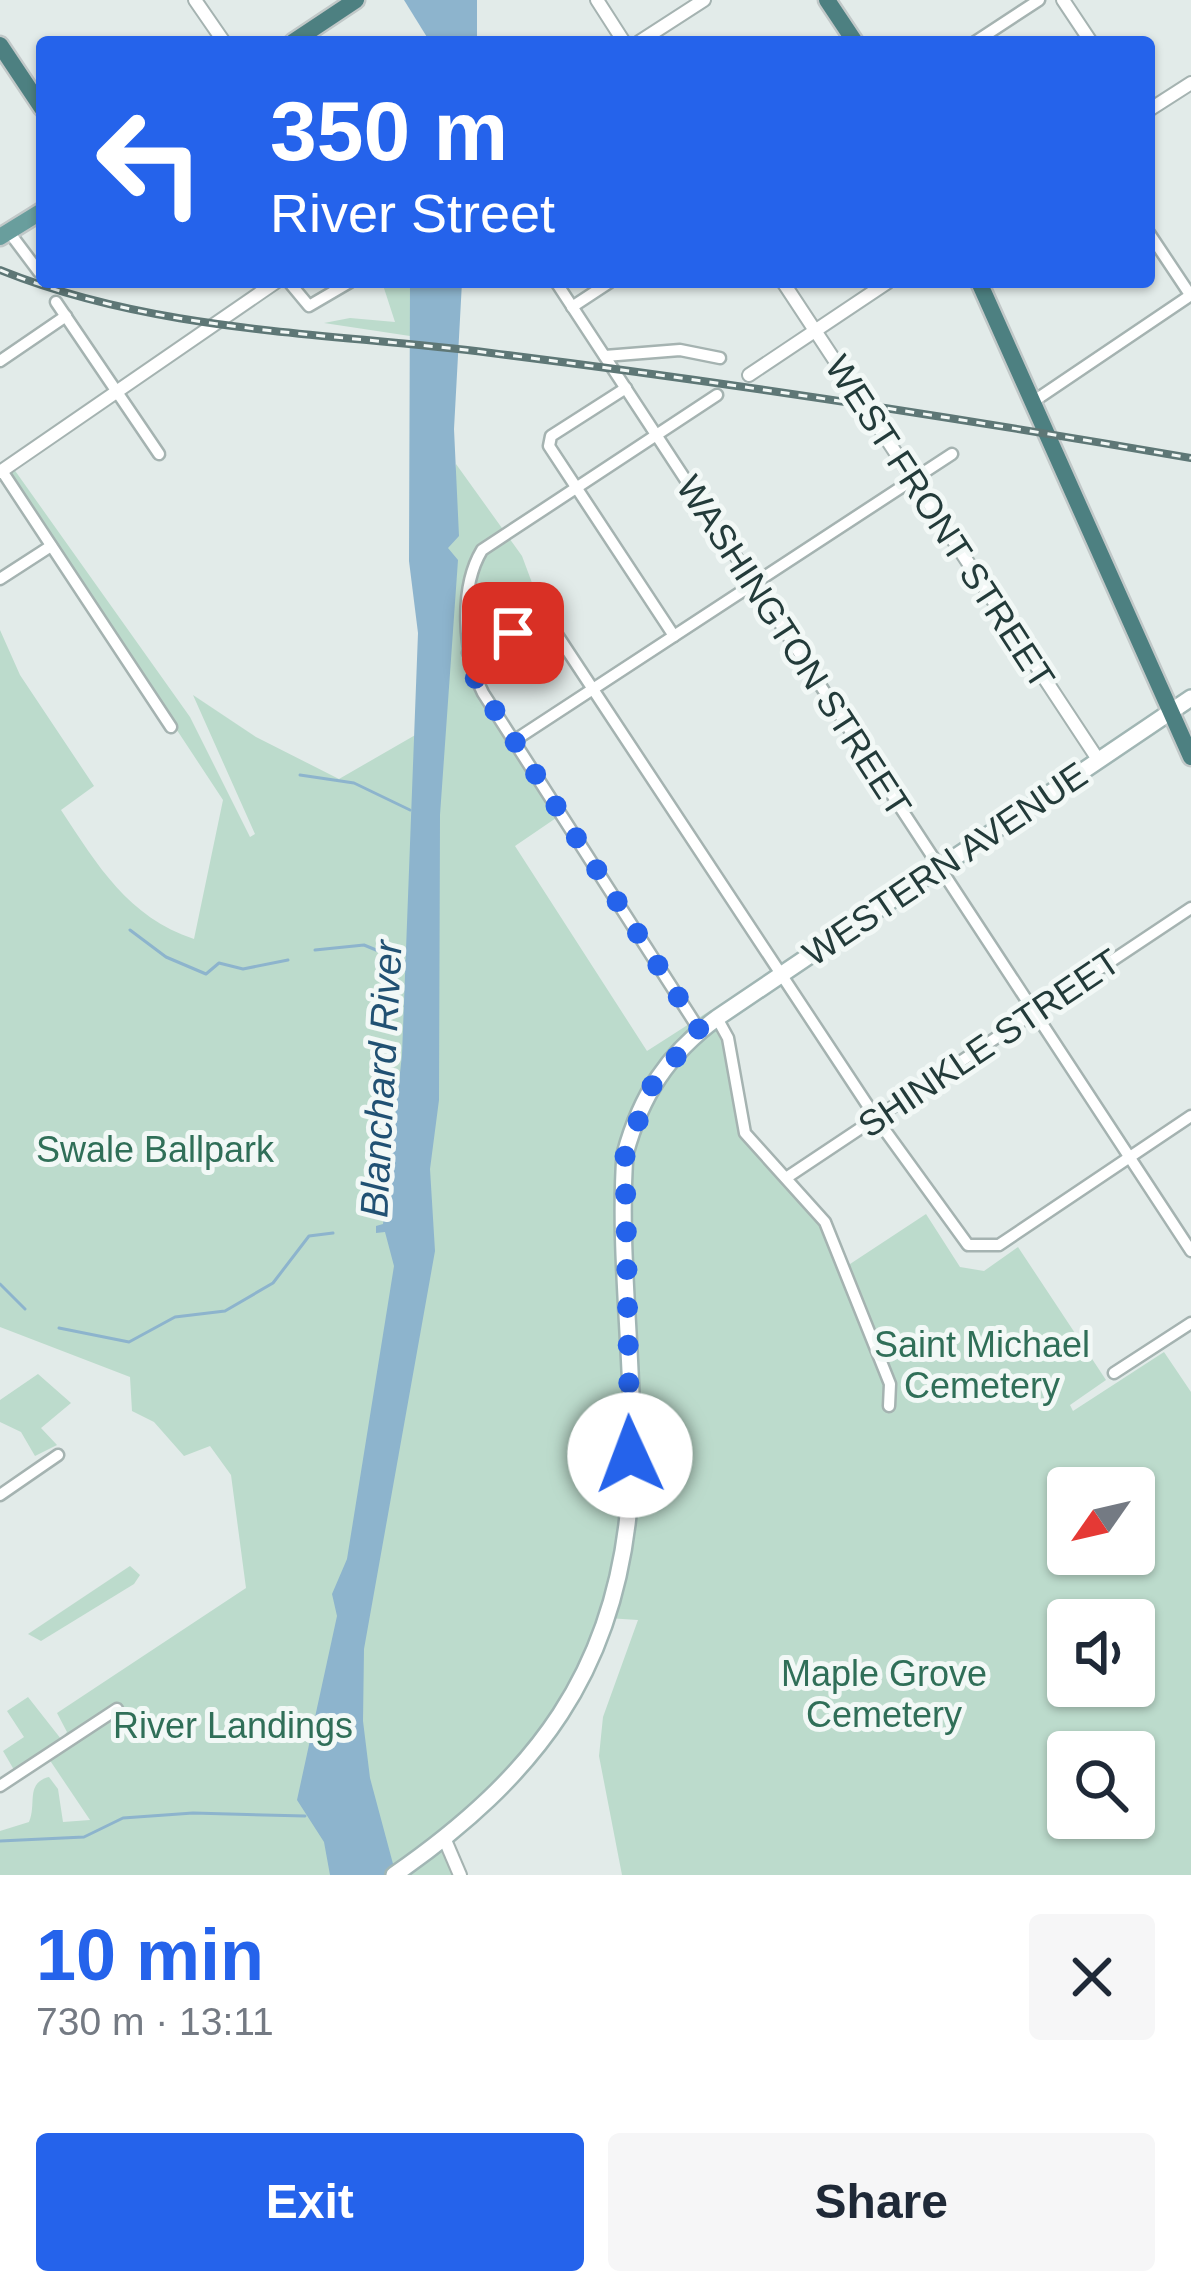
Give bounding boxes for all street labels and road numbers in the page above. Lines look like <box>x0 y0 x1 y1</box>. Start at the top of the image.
street label: WEST FRONT STREET <box>817 348 1063 696</box>
street label: WASHINGTON STREET <box>668 468 920 824</box>
street label: WESTERN AVENUE <box>795 754 1095 974</box>
street label: SHINKLE STREET <box>851 940 1127 1146</box>

